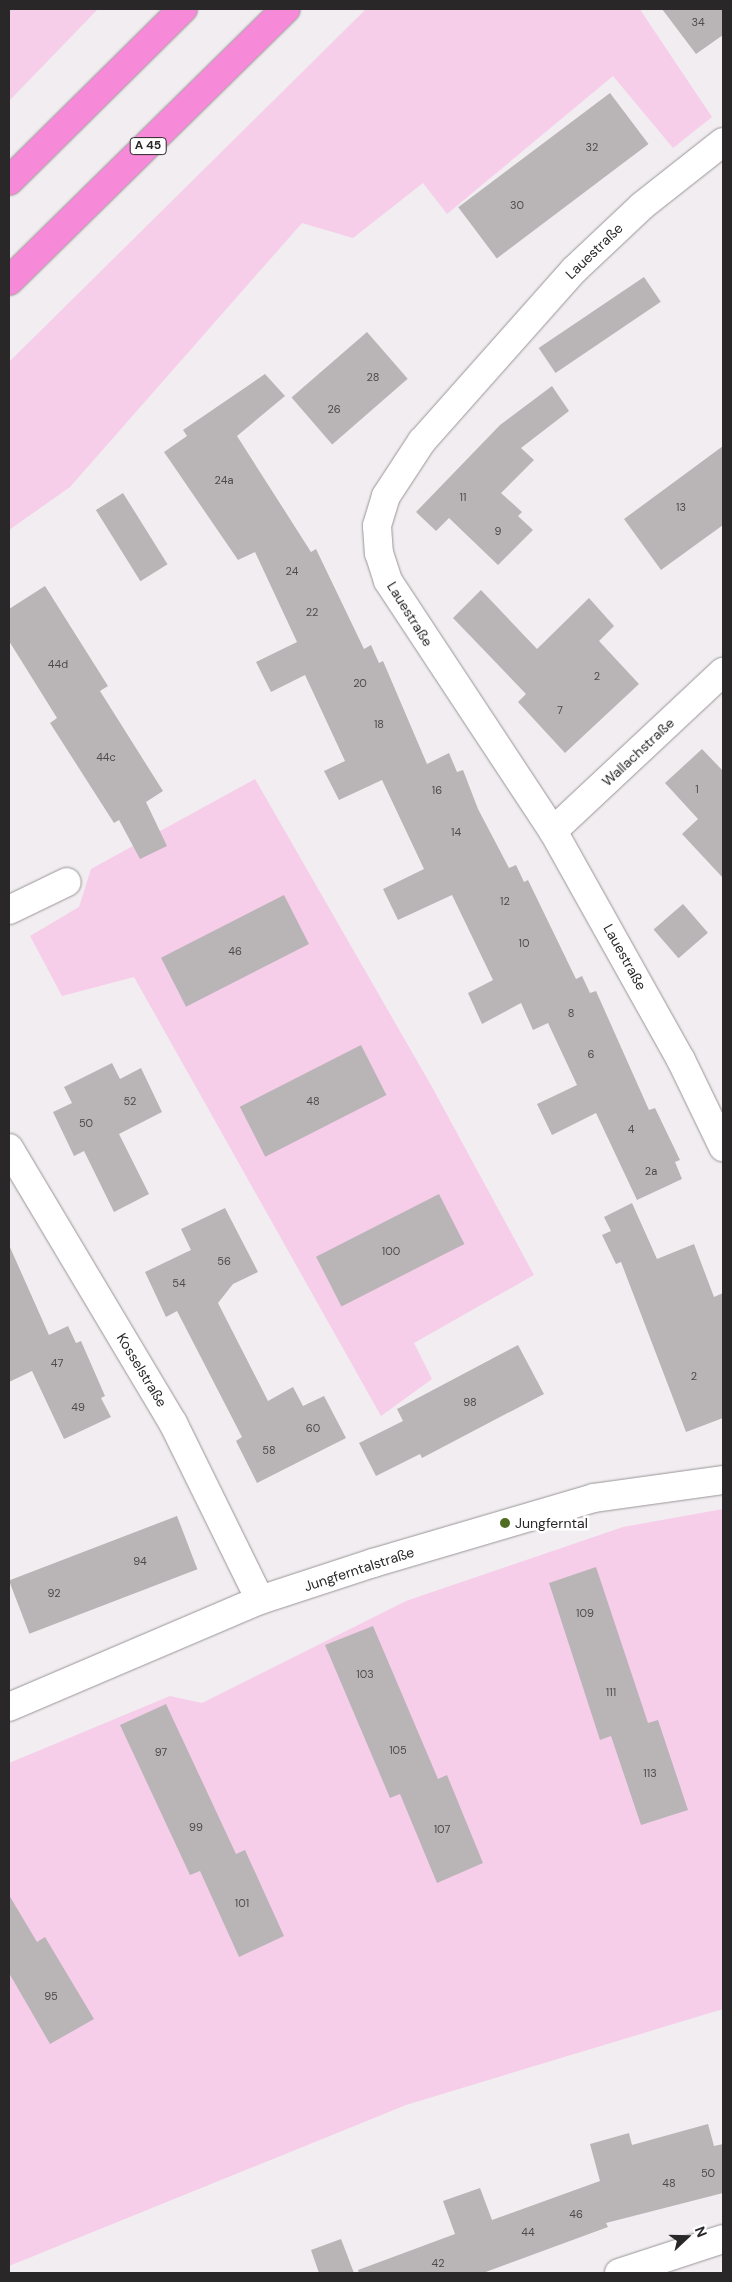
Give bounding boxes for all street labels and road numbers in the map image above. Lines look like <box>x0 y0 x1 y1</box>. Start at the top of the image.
road number: A 45 <box>129 136 167 156</box>
street label: Lauestraße <box>562 220 626 282</box>
street label: Lauestraße <box>384 579 436 649</box>
street label: Wallachstraße <box>598 714 678 790</box>
street label: Lauestraße <box>600 921 650 993</box>
street label: Kosselstraße <box>113 1330 171 1410</box>
street label: Jungferntalstraße <box>302 1543 416 1595</box>

